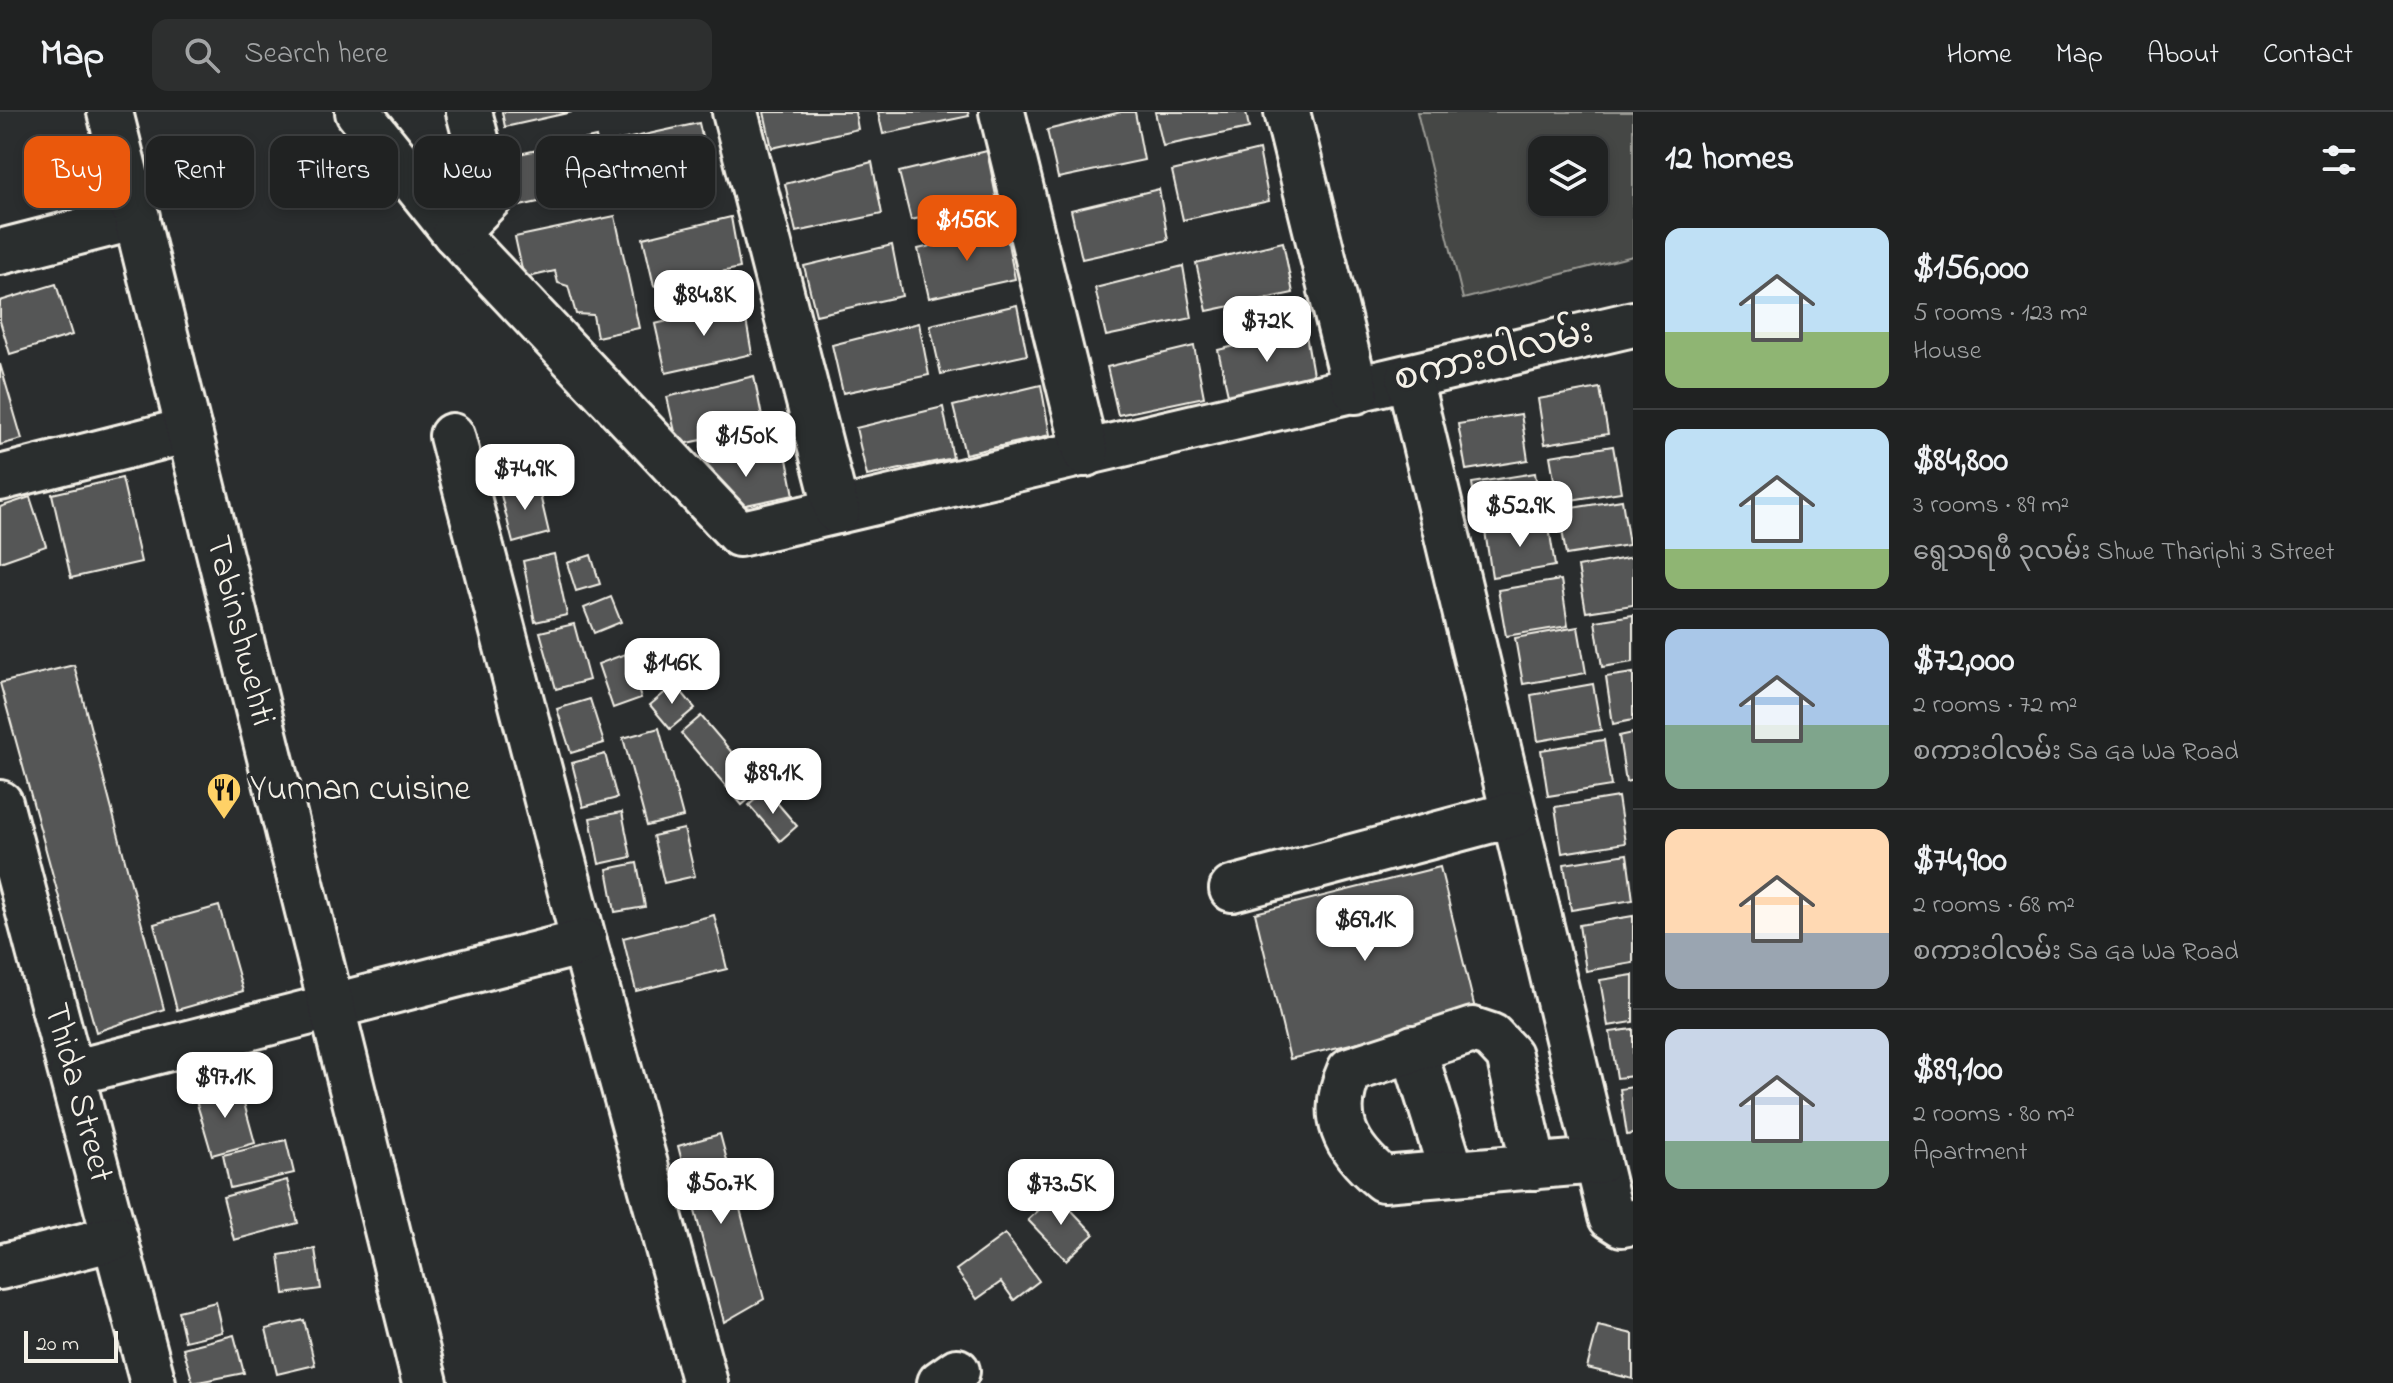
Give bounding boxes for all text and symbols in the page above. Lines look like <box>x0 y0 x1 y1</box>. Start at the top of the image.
search box <box>152 19 712 91</box>
text: Map <box>40 27 104 83</box>
icon: search <box>180 33 224 77</box>
text: Search here <box>244 33 388 77</box>
text: Home <box>1946 35 2012 76</box>
text: Map <box>2056 35 2103 76</box>
text: About <box>2147 35 2219 76</box>
text: Contact <box>2263 35 2353 76</box>
text: 12 homes <box>1665 135 1794 185</box>
chip: Buy <box>24 136 130 208</box>
chip: Rent <box>146 136 254 208</box>
chip: Filters <box>270 136 398 208</box>
chip: New <box>414 136 520 208</box>
chip: Apartment <box>536 136 715 208</box>
map controls <box>1528 136 1608 216</box>
button: layers <box>1528 136 1608 216</box>
icon: filters <box>2317 138 2361 182</box>
pin: $156K <box>911 195 1023 263</box>
text: $156K <box>936 202 998 240</box>
text: $156,000 <box>1913 245 2029 295</box>
icon: home <box>1729 260 1825 356</box>
pin: $84.8K <box>639 270 769 338</box>
text: $84.8K <box>672 277 736 315</box>
text: 5 rooms · 123 m² <box>1913 295 2088 333</box>
pin: $72K <box>1220 296 1314 364</box>
text: $72K <box>1241 303 1293 341</box>
street label: စကား၀ါလမ်း <box>1388 305 1599 407</box>
text: House <box>1913 333 1981 371</box>
pin: $150K <box>690 411 802 479</box>
text: $150K <box>715 418 777 456</box>
text: $84,800 <box>1913 437 2008 487</box>
pin: $74.9K <box>460 444 590 512</box>
text: $74.9K <box>494 451 556 489</box>
icon: home <box>1729 461 1825 557</box>
pin: $52.9K <box>1455 481 1585 549</box>
text: 3 rooms · 89 m² <box>1913 487 2069 525</box>
text: $52.9K <box>1485 488 1555 526</box>
street label: Tabinshwehti <box>190 530 288 732</box>
text: ရွေသရဖီ ၃လမ်း Shwe Thariphi 3 Street <box>1913 534 2335 572</box>
text: $72,000 <box>1913 637 2014 687</box>
pin: $146K <box>616 638 728 706</box>
text: $146K <box>643 645 701 683</box>
icon: home <box>1729 661 1825 757</box>
text: 2 rooms · 72 m² <box>1913 687 2078 725</box>
text: စကားဝါလမ်း Sa Ga Wa Road <box>1913 734 2239 772</box>
pin: $89.1K <box>708 748 838 816</box>
text: $89.1K <box>743 755 803 793</box>
place label: Yunnan cuisine <box>250 764 471 817</box>
restaurant icon: Yunnan cuisine <box>205 771 243 821</box>
text: $74,900 <box>1913 837 2007 887</box>
icon: home <box>1729 861 1825 957</box>
text: 2 rooms · 68 m² <box>1913 887 2075 925</box>
pin: $69.1K <box>1300 895 1430 963</box>
text: $69.1K <box>1334 902 1396 940</box>
text: စကားဝါလမ်း Sa Ga Wa Road <box>1913 934 2239 972</box>
street label: Thida Street <box>28 997 126 1189</box>
text: $89,100 <box>1913 1046 2003 1096</box>
pin: $97.1K <box>160 1052 290 1120</box>
text: $97.1K <box>195 1059 255 1097</box>
icon: home <box>1729 1061 1825 1157</box>
text: 2 rooms · 80 m² <box>1913 1096 2075 1134</box>
text: Apartment <box>1913 1134 2027 1172</box>
pin: $50.7K <box>656 1158 786 1226</box>
pin: $73.5K <box>996 1159 1126 1227</box>
text: $50.7K <box>686 1165 756 1203</box>
text: $73.5K <box>1026 1166 1096 1204</box>
scale bar <box>24 1327 118 1363</box>
text: 20 m <box>36 1329 79 1361</box>

